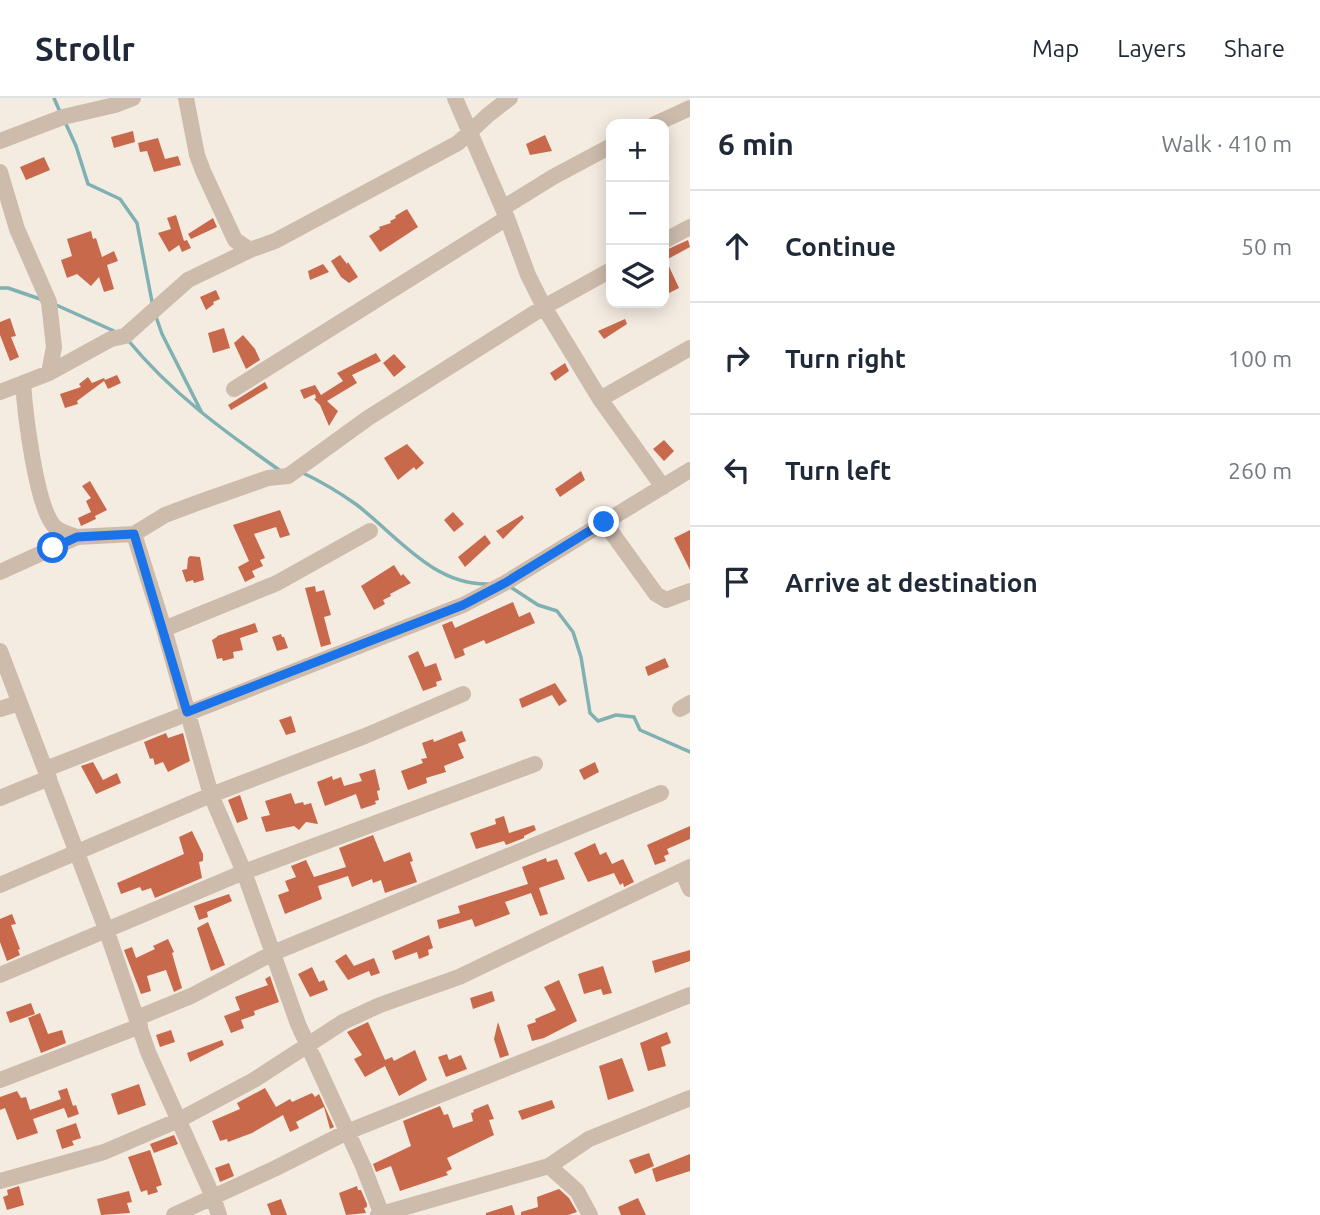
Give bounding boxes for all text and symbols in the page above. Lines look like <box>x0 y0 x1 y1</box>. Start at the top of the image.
text: Strollr <box>35 30 135 67</box>
text: Map <box>1032 35 1079 62</box>
text: Layers <box>1117 35 1186 62</box>
text: Share <box>1224 35 1285 62</box>
map controls <box>606 119 669 308</box>
button: + <box>606 119 669 182</box>
text: 6 min <box>718 127 794 161</box>
text: Walk · 410 m <box>1161 131 1292 156</box>
button: − <box>606 182 669 245</box>
icon: ahead <box>718 227 756 265</box>
text: Continue <box>785 232 896 261</box>
text: 50 m <box>1241 234 1292 259</box>
button: layers <box>606 245 669 308</box>
icon: right <box>718 339 756 377</box>
text: Turn right <box>785 344 906 373</box>
text: 100 m <box>1228 346 1292 371</box>
icon: left <box>718 451 756 489</box>
text: Turn left <box>785 456 891 485</box>
text: 260 m <box>1228 458 1292 483</box>
route end <box>588 506 619 537</box>
route start <box>37 532 68 563</box>
icon: arrive <box>718 563 756 601</box>
text: Arrive at destination <box>785 568 1038 597</box>

